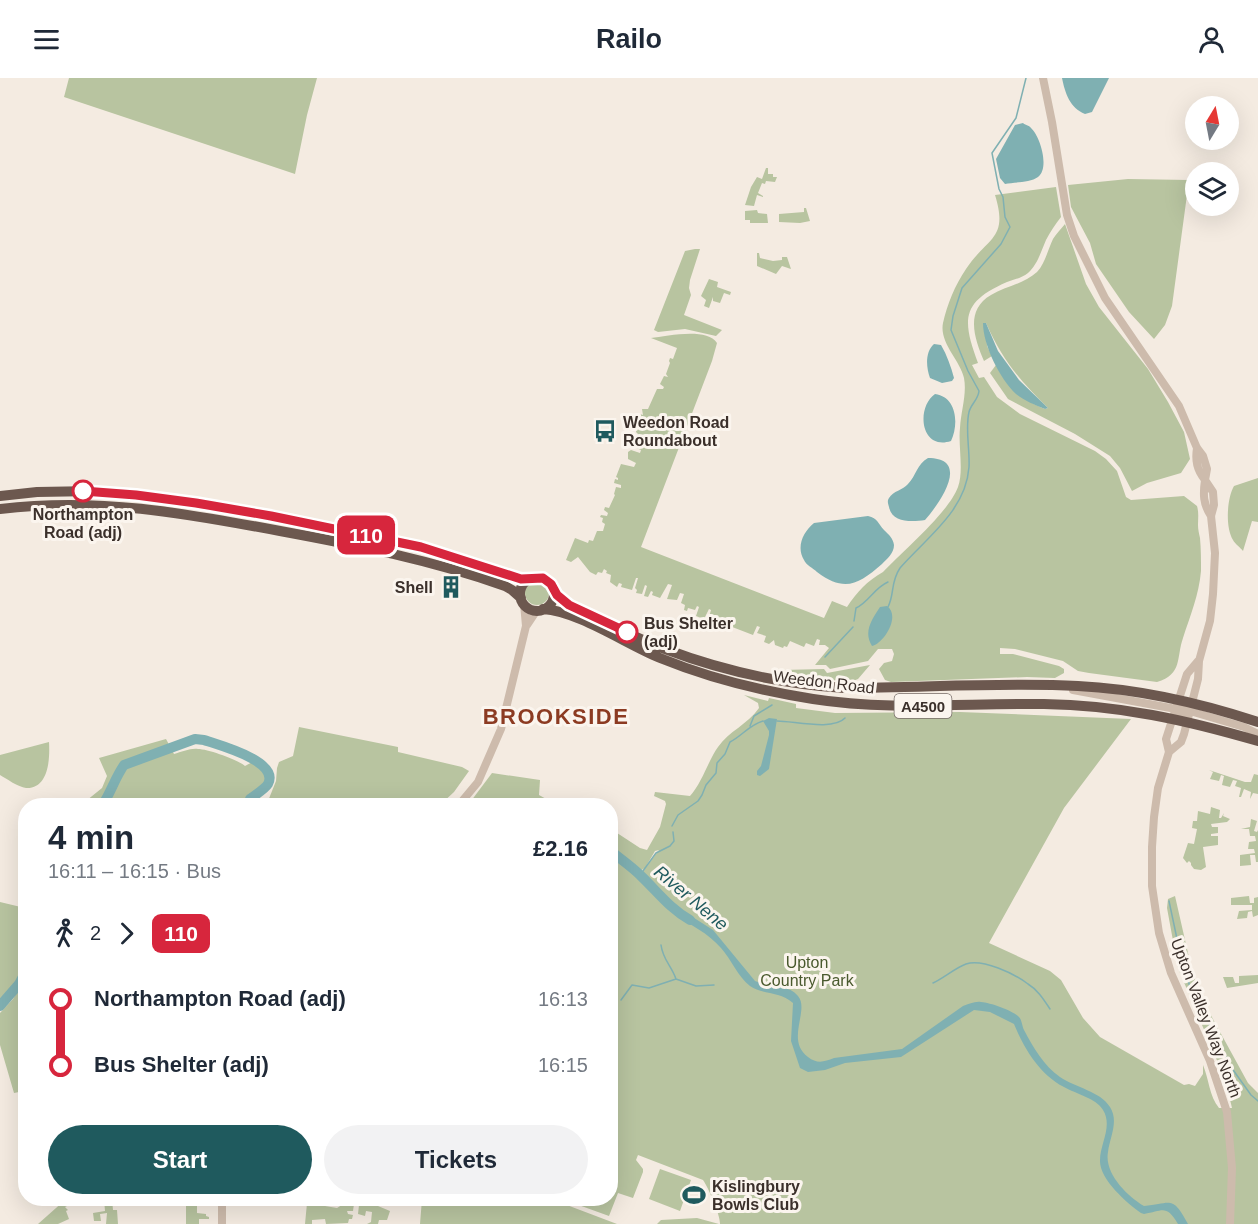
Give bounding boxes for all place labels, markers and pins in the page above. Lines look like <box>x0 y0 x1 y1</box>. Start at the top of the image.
place label: Weedon Road Roundabout <box>623 414 729 449</box>
bus stop icon: Weedon Road Roundabout <box>592 418 618 444</box>
marker: Northampton Road (adj) <box>72 480 94 502</box>
place label: Northampton Road (adj) <box>33 506 133 541</box>
building icon: Shell <box>438 574 464 600</box>
place label: Shell <box>395 579 433 596</box>
place label: Bus Shelter (adj) <box>644 615 733 650</box>
marker: Bus Shelter (adj) <box>616 621 638 643</box>
place label: Kislingbury Bowls Club <box>712 1178 800 1213</box>
sports icon: Kislingbury Bowls Club <box>681 1182 707 1208</box>

